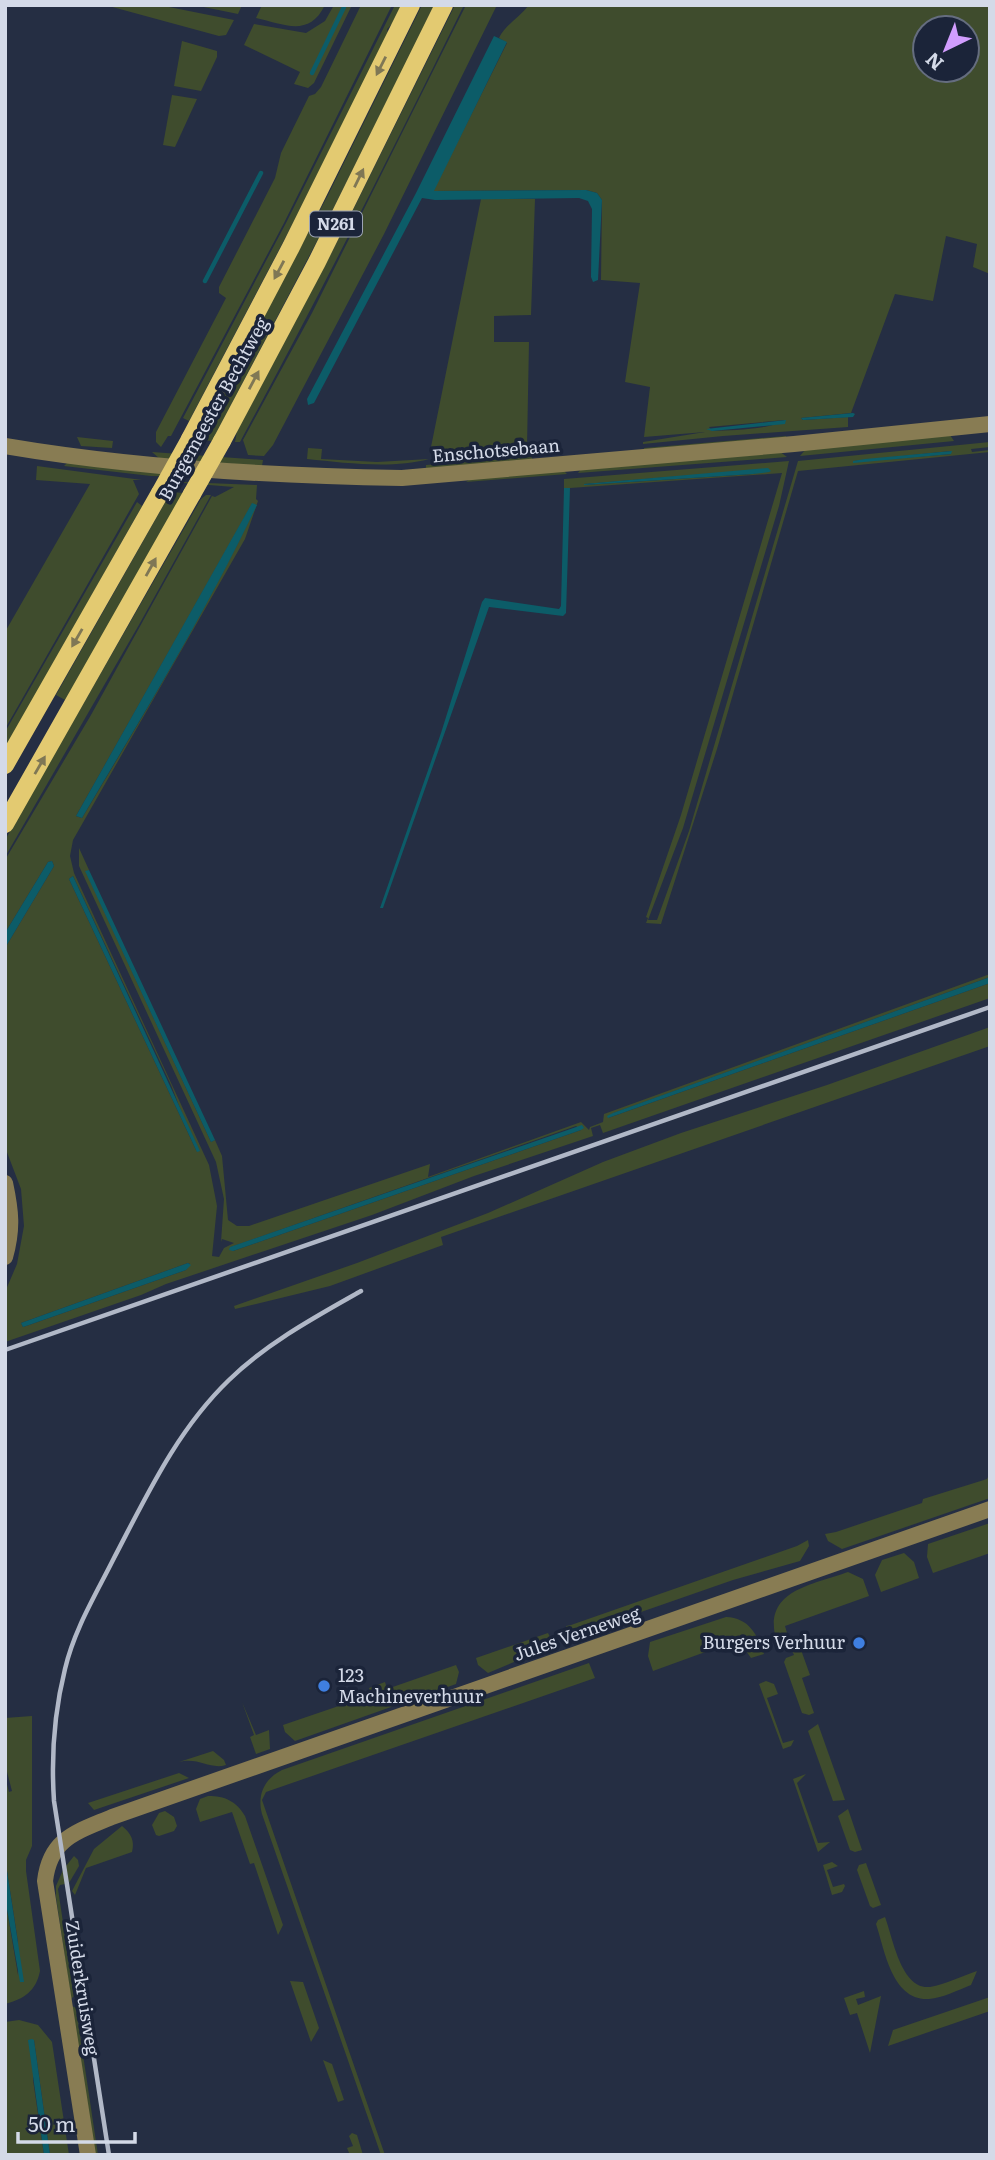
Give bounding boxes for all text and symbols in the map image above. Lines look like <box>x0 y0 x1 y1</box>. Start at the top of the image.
north arrow <box>911 14 981 84</box>
text: N <box>918 46 949 78</box>
one-way arrow <box>375 56 387 76</box>
one-way arrow <box>353 168 364 188</box>
road number: N261 <box>310 212 362 236</box>
one-way arrow <box>273 260 285 280</box>
street label: Burgemeester Bechtweg <box>151 311 275 505</box>
one-way arrow <box>248 370 260 390</box>
street label: Enschotsebaan <box>431 430 561 469</box>
one-way arrow <box>145 557 157 576</box>
one-way arrow <box>71 628 84 647</box>
one-way arrow <box>34 755 46 775</box>
street label: Jules Verneweg <box>510 1598 644 1667</box>
place label: Burgers Verhuur <box>702 1628 845 1655</box>
marker: Burgers Verhuur <box>851 1635 867 1651</box>
place label: 123 Machineverhuur <box>338 1661 484 1709</box>
marker: 123 Machineverhuur <box>316 1678 332 1694</box>
street label: Zuiderkruisweg <box>59 1918 108 2058</box>
scale bar <box>18 2100 135 2144</box>
text: 50 m <box>28 2107 75 2138</box>

